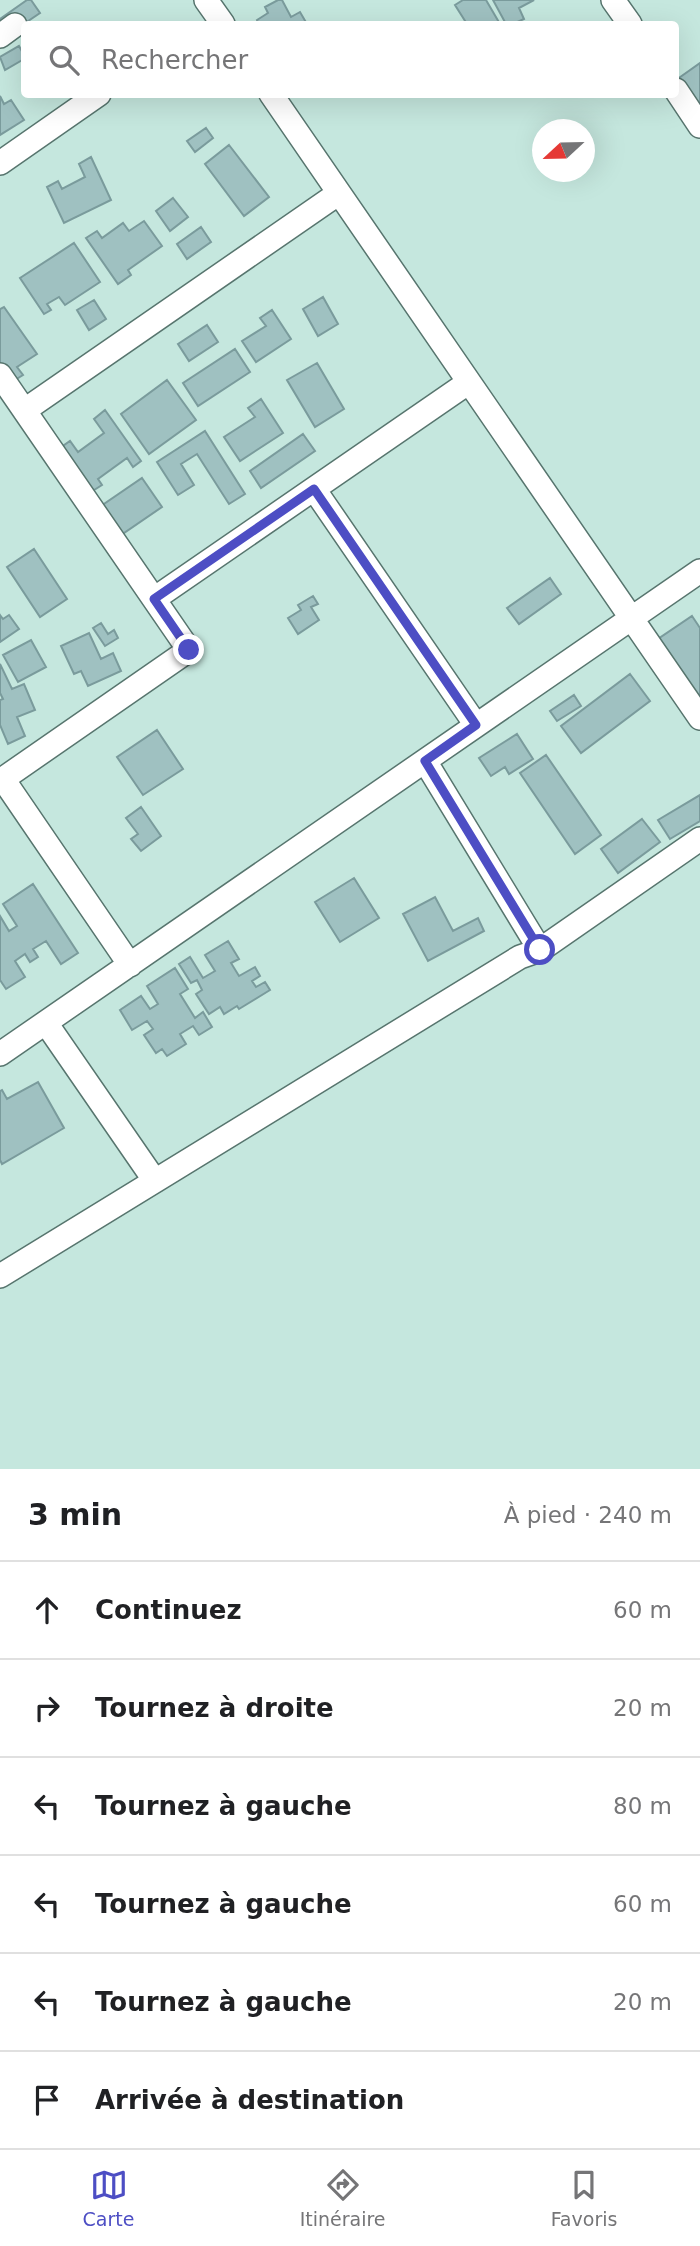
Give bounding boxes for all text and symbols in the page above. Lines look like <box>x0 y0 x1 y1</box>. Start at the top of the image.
search box <box>21 21 679 98</box>
icon: search <box>45 41 83 79</box>
text: Rechercher <box>101 45 248 75</box>
north arrow <box>532 119 595 182</box>
route end <box>173 634 204 665</box>
route start <box>524 934 555 965</box>
text: 3 min <box>28 1497 122 1532</box>
text: À pied · 240 m <box>504 1502 672 1528</box>
icon: ahead <box>28 1591 66 1629</box>
text: Continuez <box>95 1595 242 1625</box>
text: 60 m <box>613 1597 672 1623</box>
icon: right <box>28 1689 66 1727</box>
text: Tournez à droite <box>95 1693 334 1723</box>
text: 20 m <box>613 1695 672 1721</box>
icon: left <box>28 1787 66 1825</box>
text: Tournez à gauche <box>95 1791 352 1821</box>
text: 80 m <box>613 1793 672 1819</box>
icon: left <box>28 1885 66 1923</box>
text: Tournez à gauche <box>95 1889 352 1919</box>
text: 60 m <box>613 1891 672 1917</box>
icon: left <box>28 1983 66 2021</box>
text: Tournez à gauche <box>95 1987 352 2017</box>
text: 20 m <box>613 1989 672 2015</box>
icon: arrive <box>28 2081 66 2119</box>
text: Arrivée à destination <box>95 2085 404 2115</box>
tab: Carte <box>83 2166 134 2230</box>
tab: Itinéraire <box>300 2166 386 2230</box>
tab: Favoris <box>551 2166 617 2230</box>

